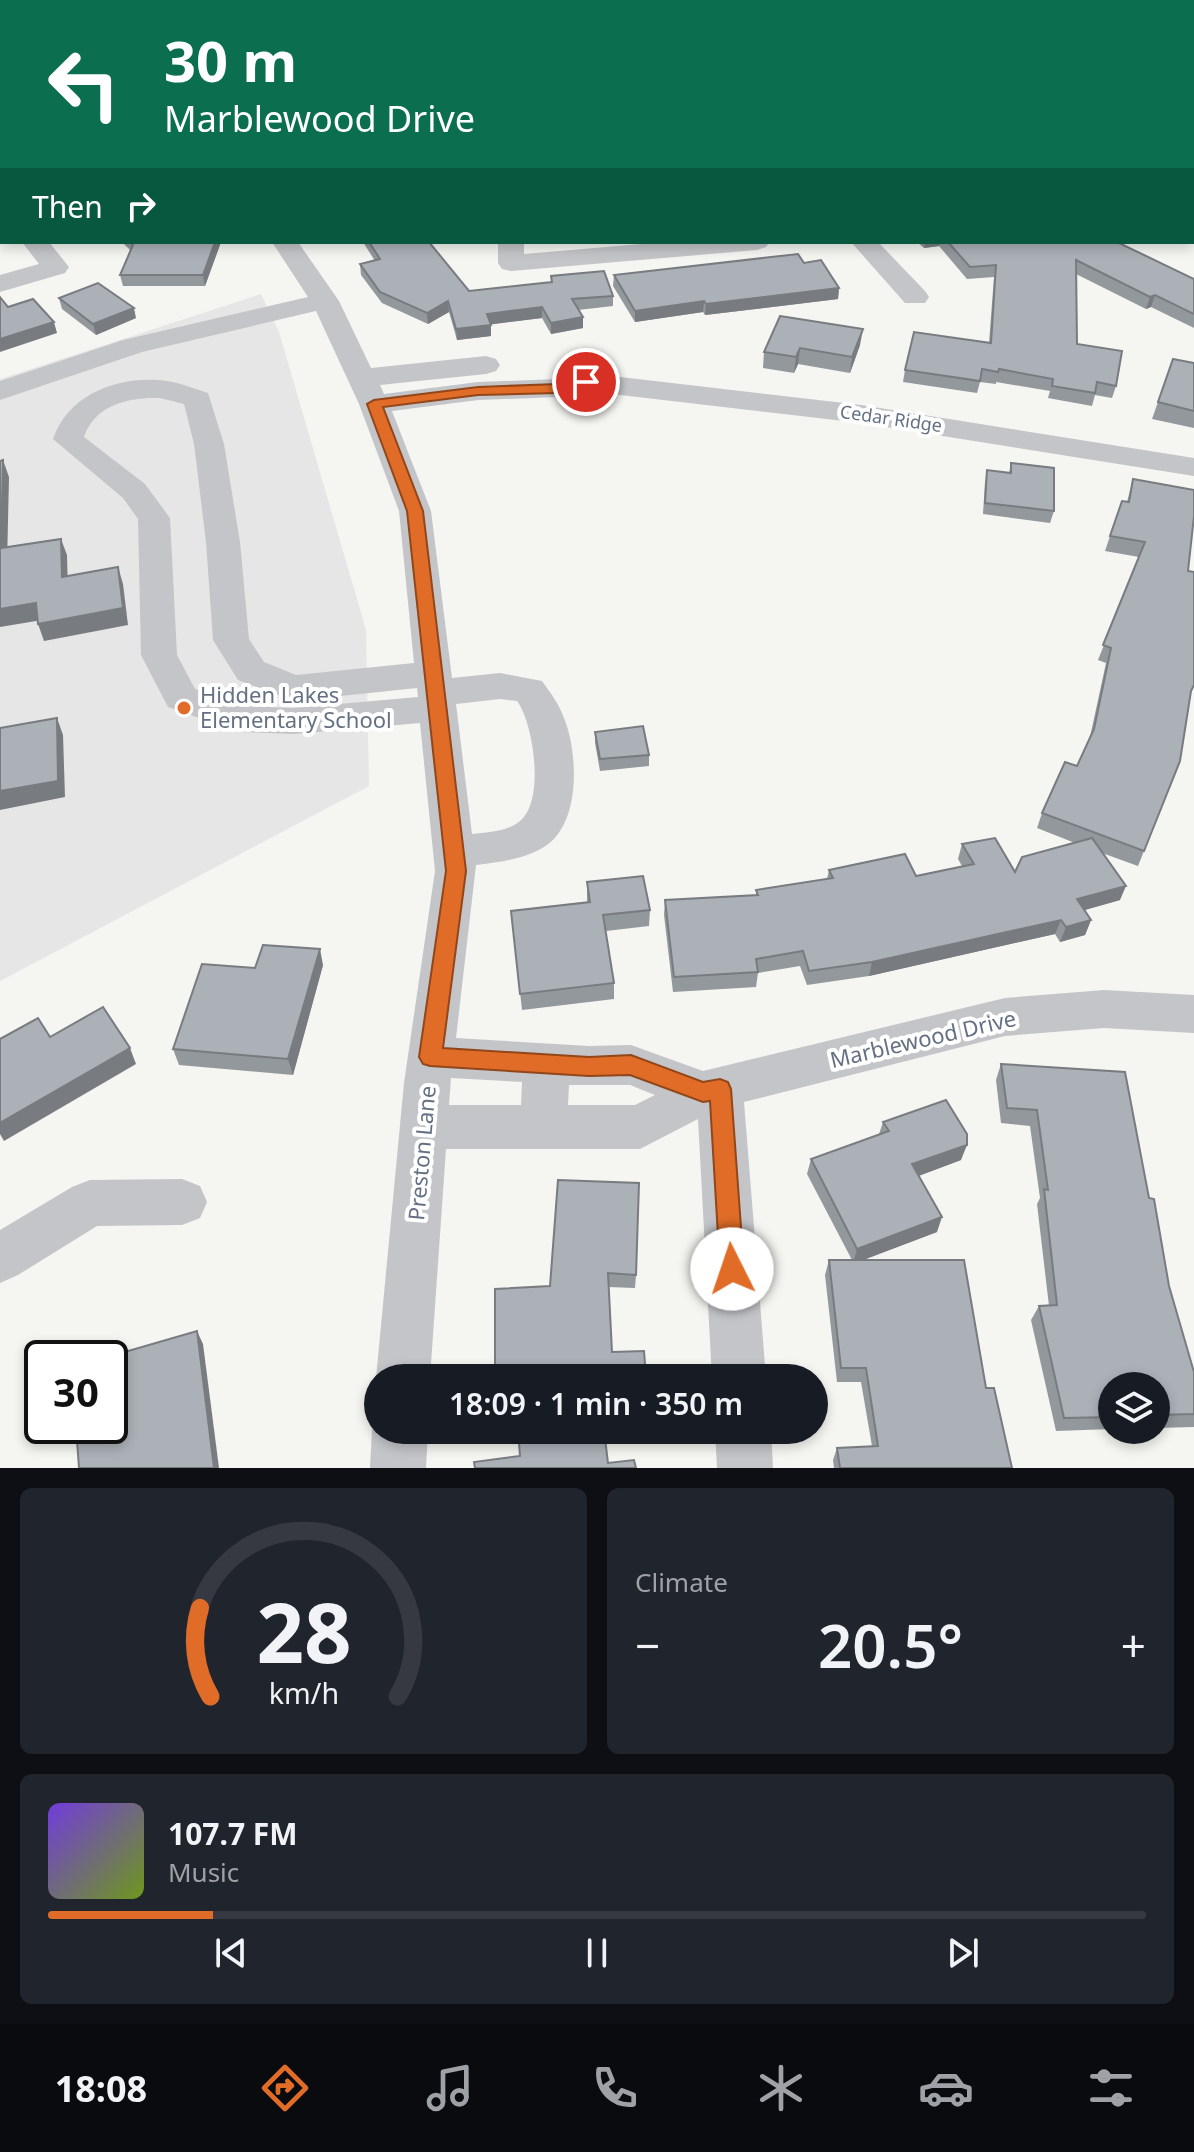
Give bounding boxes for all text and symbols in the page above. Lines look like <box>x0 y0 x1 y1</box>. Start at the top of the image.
text: 30 m <box>164 22 297 98</box>
icon: left <box>32 32 136 136</box>
text: Marblewood Drive <box>164 94 475 143</box>
icon: right <box>119 184 163 228</box>
text: Then <box>32 186 103 227</box>
pin <box>552 348 620 416</box>
icon: arrive <box>564 360 608 404</box>
street label: Cedar Ridge <box>838 399 944 437</box>
place label: Hidden Lakes Elementary School <box>200 679 392 734</box>
marker: Hidden Lakes Elementary School <box>175 699 193 717</box>
street label: Marblewood Drive <box>827 1002 1019 1074</box>
street label: Preston Lane <box>400 1084 442 1222</box>
position arrow <box>690 1227 774 1311</box>
speed limit sign: 30 <box>24 1340 128 1444</box>
map controls <box>1098 1372 1170 1444</box>
button: layers <box>1098 1372 1170 1444</box>
text: 18:09 · 1 min · 350 m <box>449 1383 743 1424</box>
text: Climate <box>635 1564 728 1600</box>
text: 28 <box>256 1574 351 1687</box>
text: 20.5° <box>818 1604 963 1686</box>
text: − <box>635 1615 660 1675</box>
text: + <box>1121 1615 1146 1675</box>
text: km/h <box>268 1673 339 1712</box>
text: 107.7 FM <box>168 1813 298 1854</box>
text: Music <box>168 1854 239 1890</box>
icon: previous <box>209 1931 253 1975</box>
icon: pause <box>575 1931 619 1975</box>
icon: next <box>941 1931 985 1975</box>
icon: directions <box>257 2060 313 2116</box>
icon: music <box>422 2060 478 2116</box>
icon: phone <box>587 2060 643 2116</box>
icon: climate <box>753 2060 809 2116</box>
icon: car <box>918 2060 974 2116</box>
icon: filters <box>1083 2060 1139 2116</box>
text: 18:08 <box>55 2064 147 2113</box>

